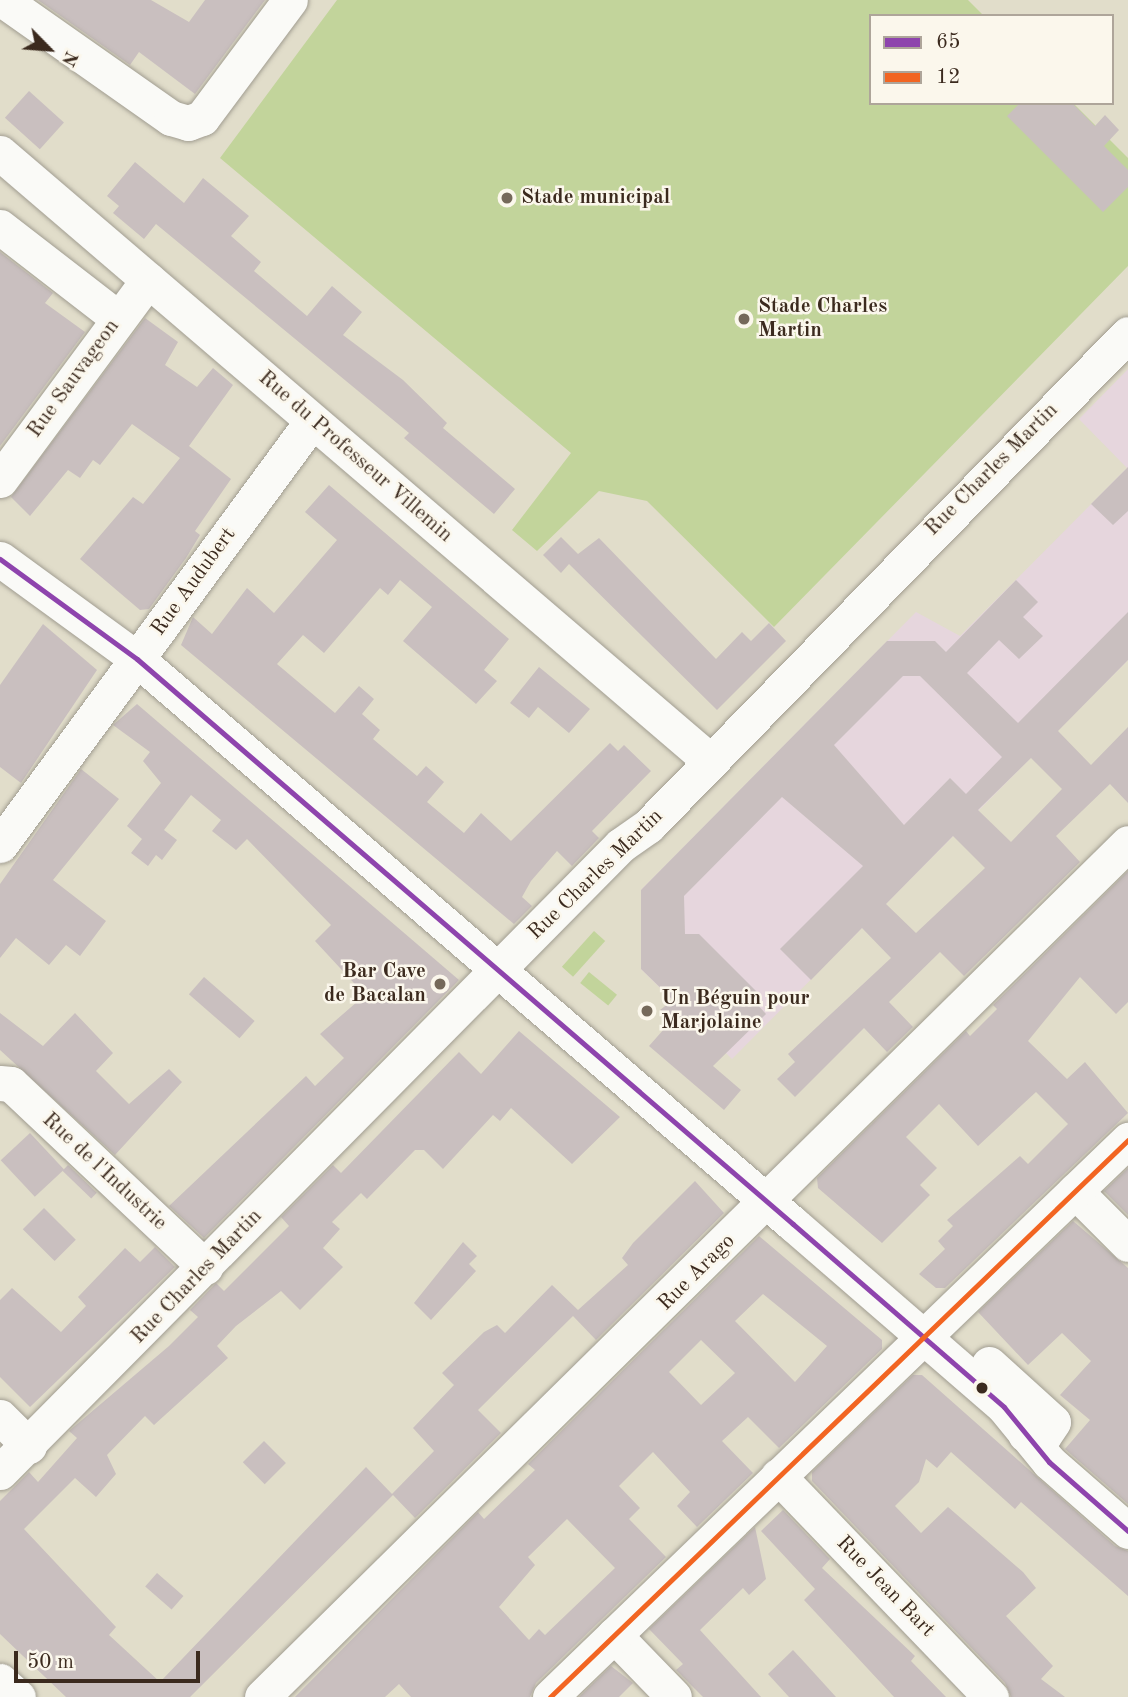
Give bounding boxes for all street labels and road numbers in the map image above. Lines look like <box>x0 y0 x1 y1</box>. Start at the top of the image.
street label: Rue Sauvageon <box>23 315 125 443</box>
street label: Rue du Professeur Villemin <box>253 366 457 548</box>
street label: Rue Charles Martin <box>920 398 1064 542</box>
street label: Rue Audubert <box>146 523 242 641</box>
street label: Rue Charles Martin <box>523 804 669 946</box>
street label: Rue de l'Industrie <box>36 1108 172 1236</box>
street label: Rue Charles Martin <box>126 1204 268 1350</box>
street label: Rue Arago <box>653 1229 741 1317</box>
street label: Rue Jean Bart <box>830 1531 940 1643</box>

